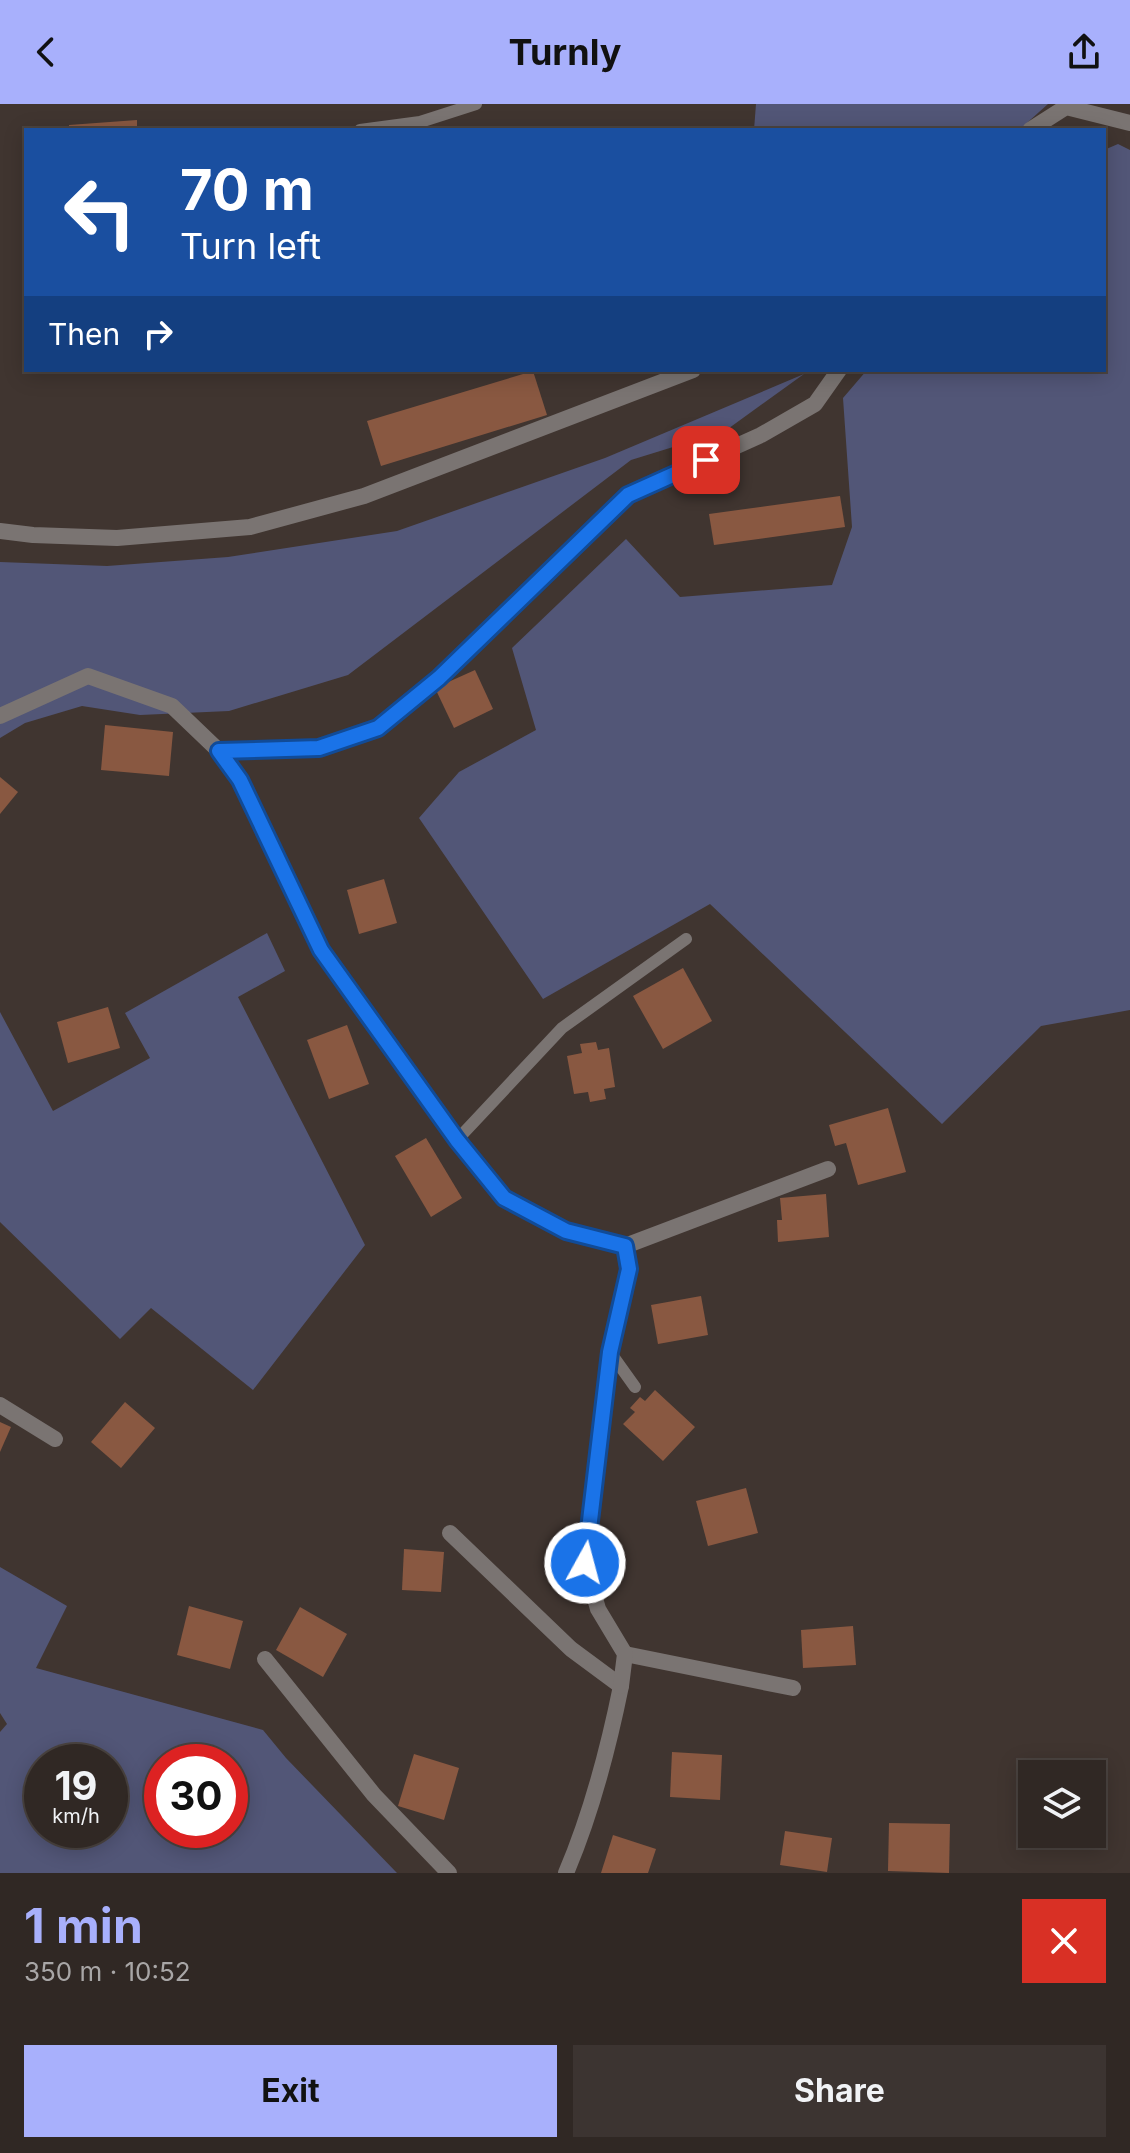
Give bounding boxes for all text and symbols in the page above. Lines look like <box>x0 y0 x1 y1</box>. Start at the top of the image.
icon: back <box>24 30 68 74</box>
text: Turnly <box>509 30 621 74</box>
icon: share <box>1062 30 1106 74</box>
text: 70 m <box>180 156 314 224</box>
icon: left <box>48 160 152 264</box>
text: Turn left <box>180 224 321 268</box>
icon: right <box>136 312 180 356</box>
text: Then <box>48 316 120 352</box>
pin <box>672 426 740 494</box>
icon: arrive <box>684 438 728 482</box>
position arrow <box>543 1521 627 1605</box>
speed limit sign: 30 <box>144 1744 248 1848</box>
map controls <box>1018 1760 1106 1848</box>
button: layers <box>1018 1760 1106 1848</box>
text: 19 <box>54 1761 98 1810</box>
text: km/h <box>52 1804 100 1828</box>
text: 1 min <box>24 1896 143 1955</box>
button: close <box>1022 1899 1106 1983</box>
text: 350 m · 10:52 <box>24 1956 191 1987</box>
button: Exit <box>24 2045 557 2137</box>
button: Share <box>573 2045 1106 2137</box>

